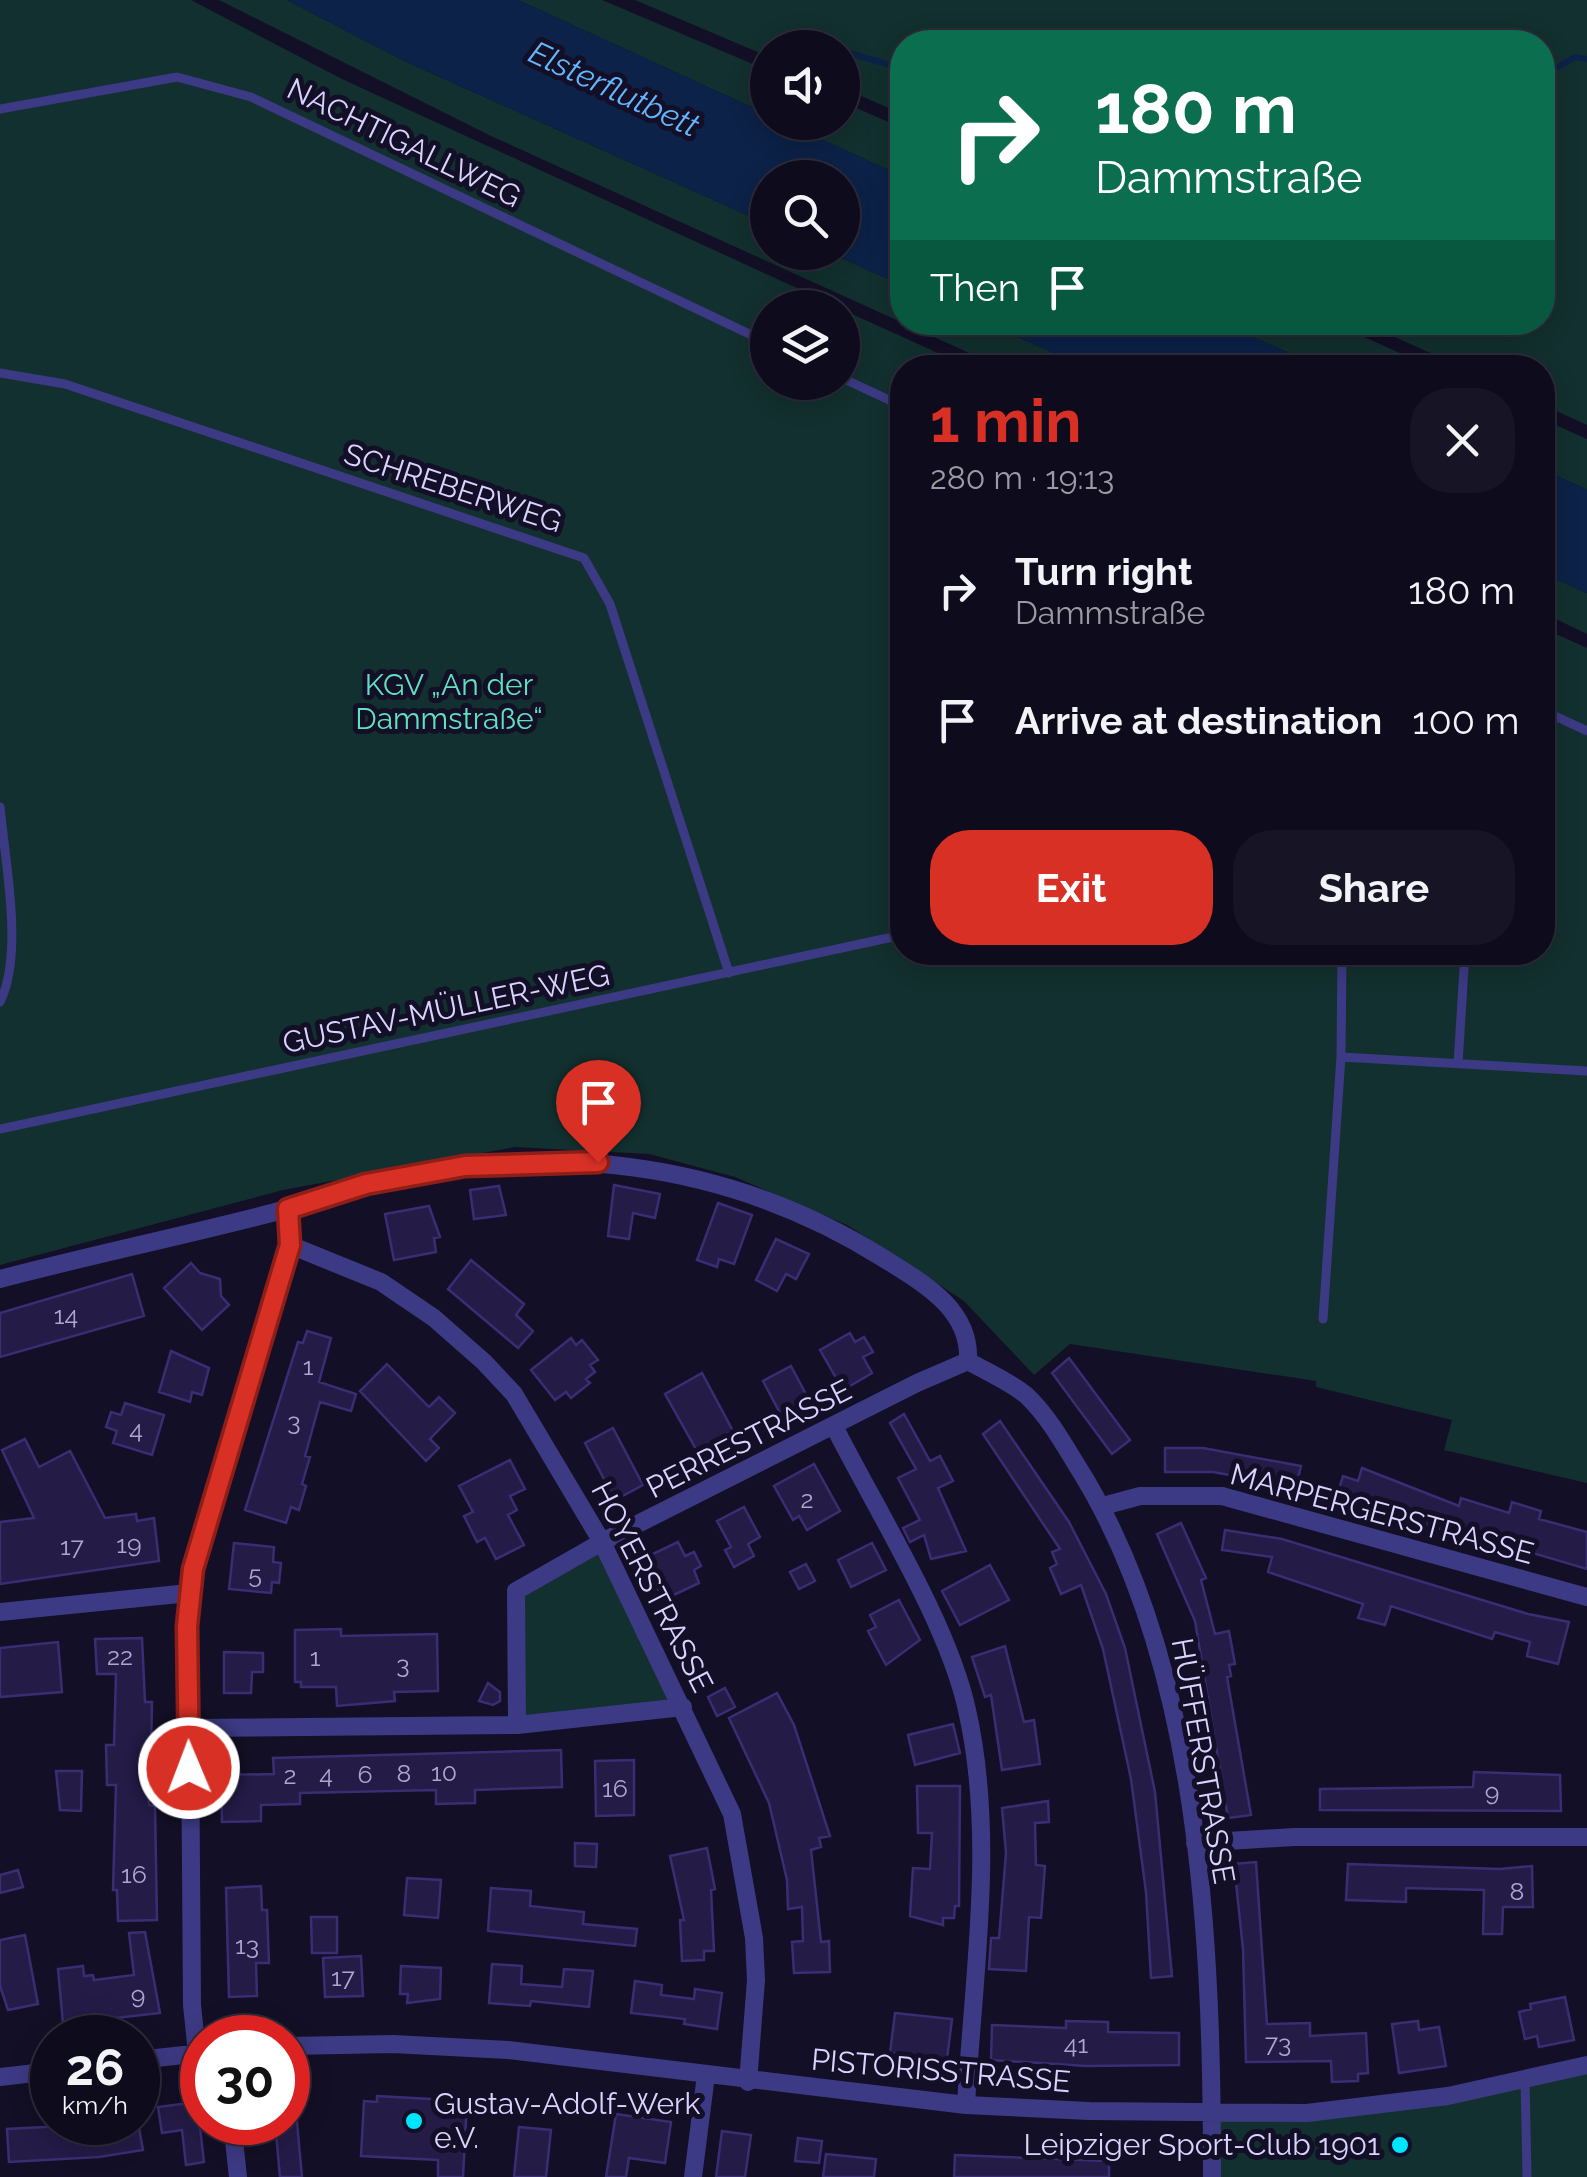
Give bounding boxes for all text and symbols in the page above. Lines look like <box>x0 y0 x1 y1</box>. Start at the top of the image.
map controls <box>750 30 860 400</box>
button: sound <box>750 30 860 140</box>
water label: Elsterflutbett <box>524 33 706 144</box>
text: 180 m <box>1095 67 1297 149</box>
icon: right <box>930 70 1060 200</box>
street label: NACHTIGALLWEG <box>282 71 527 214</box>
text: Dammstraße <box>1095 151 1363 204</box>
button: search <box>750 160 860 270</box>
icon: arrive <box>1040 260 1095 315</box>
text: Then <box>930 265 1020 310</box>
button: layers <box>750 290 860 400</box>
text: 1 min <box>930 386 1081 456</box>
button: close <box>1410 388 1515 493</box>
street label: SCHREBERWEG <box>340 436 566 539</box>
text: 280 m · 19:13 <box>930 459 1114 496</box>
text: Turn right <box>1015 549 1192 594</box>
icon: right <box>930 563 985 618</box>
text: 180 m <box>1408 568 1515 613</box>
text: Dammstraße <box>1015 594 1205 631</box>
park label: KGV „An der Dammstraße“ <box>355 667 543 736</box>
icon: arrive <box>930 693 985 748</box>
text: Arrive at destination <box>1015 698 1382 743</box>
text: 100 m <box>1412 698 1520 743</box>
button: Exit <box>930 830 1213 945</box>
button: Share <box>1233 830 1515 945</box>
street label: GUSTAV-MÜLLER-WEG <box>279 957 612 1060</box>
pin <box>556 1060 641 1163</box>
icon: arrive <box>571 1075 626 1130</box>
house number: 14 <box>54 1300 78 1330</box>
house number: 1 <box>303 1351 314 1381</box>
street label: PERRESTRASSE <box>641 1372 857 1505</box>
house number: 3 <box>287 1406 301 1436</box>
house number: 4 <box>129 1414 143 1444</box>
street label: MARPERGERSTRASSE <box>1227 1456 1538 1571</box>
street label: HOYERSTRASSE <box>584 1476 721 1698</box>
house number: 2 <box>800 1484 814 1514</box>
house number: 19 <box>116 1529 142 1559</box>
house number: 17 <box>60 1531 85 1561</box>
house number: 5 <box>248 1559 262 1589</box>
street label: HÜFFERSTRASSE <box>1165 1635 1242 1886</box>
house number: 22 <box>107 1641 133 1671</box>
house number: 1 <box>310 1642 321 1672</box>
house number: 3 <box>396 1649 410 1679</box>
position arrow <box>137 1716 241 1820</box>
house number: 10 <box>431 1757 457 1787</box>
house number: 8 <box>397 1758 411 1788</box>
house number: 4 <box>319 1759 333 1789</box>
house number: 6 <box>357 1759 373 1789</box>
house number: 2 <box>283 1760 297 1790</box>
house number: 16 <box>602 1773 628 1803</box>
house number: 9 <box>1485 1777 1499 1807</box>
house number: 16 <box>121 1859 147 1889</box>
house number: 8 <box>1510 1876 1524 1906</box>
house number: 13 <box>235 1930 259 1960</box>
house number: 17 <box>331 1962 356 1992</box>
house number: 9 <box>131 1980 145 2010</box>
speed limit sign: 30 <box>180 2015 310 2145</box>
house number: 73 <box>1265 2028 1291 2058</box>
house number: 41 <box>1064 2029 1088 2059</box>
text: 26 <box>66 2038 124 2097</box>
street label: PISTORISSTRASSE <box>810 2042 1072 2099</box>
place label: Gustav-Adolf-Werk e.V. <box>434 2086 701 2155</box>
text: km/h <box>62 2090 128 2120</box>
marker: Gustav-Adolf-Werk e.V. <box>403 2110 425 2132</box>
place label: Leipziger Sport-Club 1901 <box>1023 2127 1380 2162</box>
marker: Leipziger Sport-Club 1901 <box>1389 2134 1411 2156</box>

